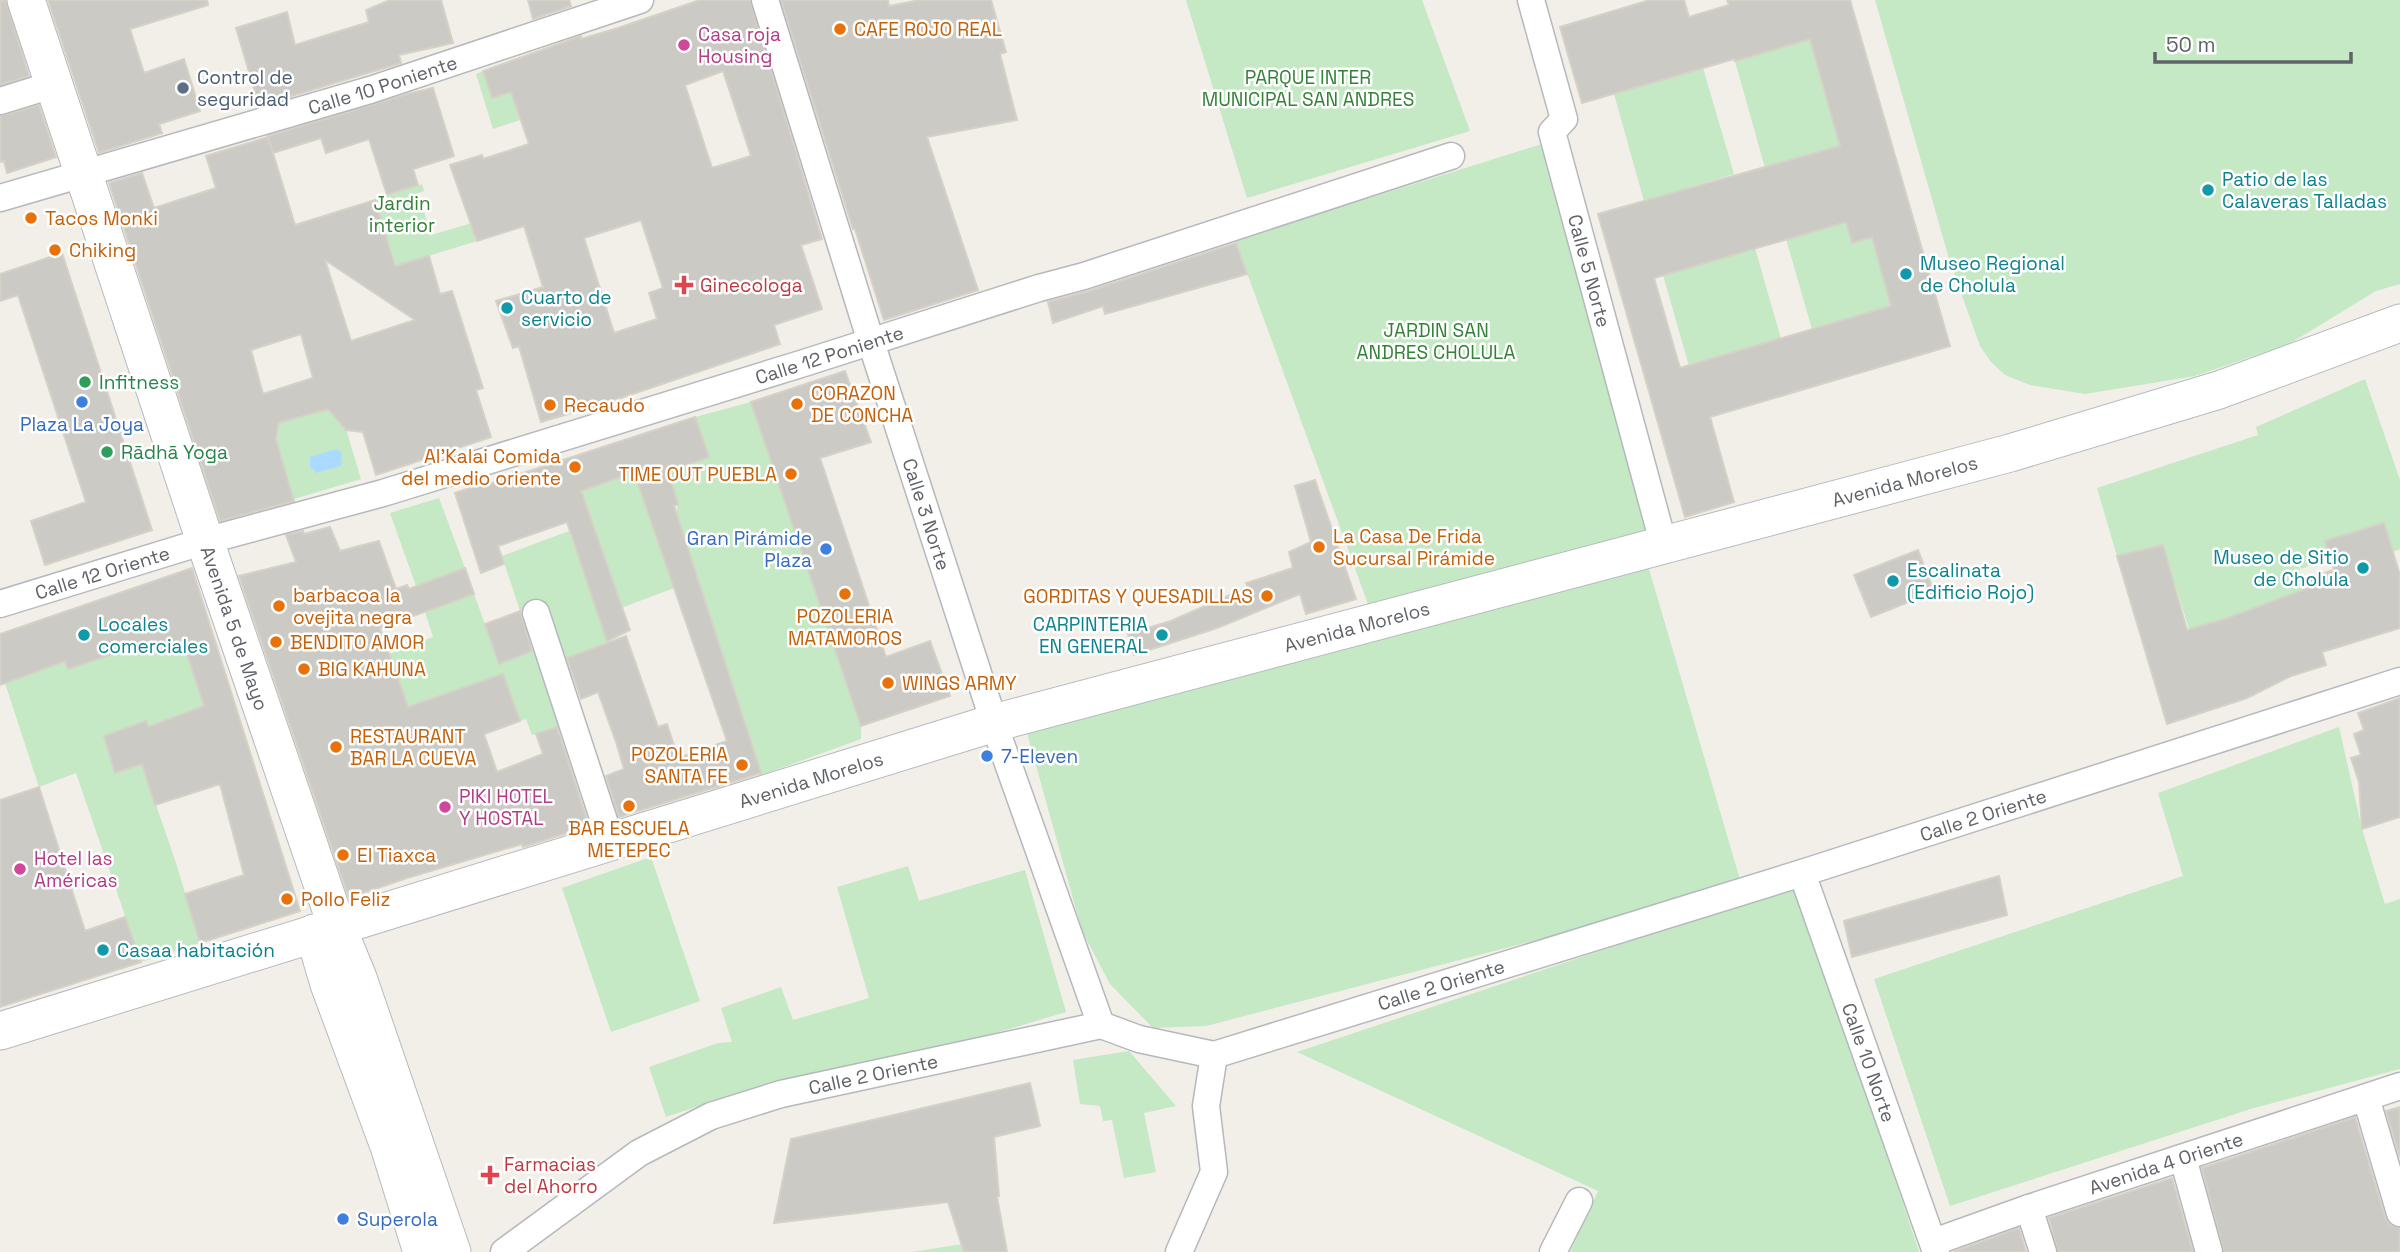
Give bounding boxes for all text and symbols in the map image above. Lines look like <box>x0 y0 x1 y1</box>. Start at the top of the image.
place label: CAFE ROJO REAL <box>854 17 1002 42</box>
marker: CAFE ROJO REAL <box>832 21 848 37</box>
scale bar <box>2155 21 2351 65</box>
place label: Casa roja Housing <box>698 22 781 69</box>
text: 50 m <box>2166 31 2216 58</box>
marker: Casa roja Housing <box>676 37 692 53</box>
street label: Calle 10 Poniente <box>305 50 461 120</box>
place label: Control de seguridad <box>197 65 293 112</box>
park label: PARQUE INTER MUNICIPAL SAN ANDRES <box>1202 65 1414 112</box>
marker: Control de seguridad <box>175 80 191 96</box>
place label: Patio de las Calaveras Talladas <box>2222 167 2387 214</box>
marker: Patio de las Calaveras Talladas <box>2200 182 2216 198</box>
park label: Jardin interior <box>369 191 435 238</box>
place label: Tacos Monki <box>45 206 158 231</box>
marker: Tacos Monki <box>23 210 39 226</box>
street label: Calle 5 Norte <box>1562 212 1616 330</box>
place label: Chiking <box>69 238 136 263</box>
marker: Chiking <box>47 242 63 258</box>
place label: Museo Regional de Cholula <box>1920 251 2065 298</box>
marker: Museo Regional de Cholula <box>1898 266 1914 282</box>
place label: Ginecologa <box>700 273 803 298</box>
marker: Ginecologa <box>674 275 694 295</box>
place label: Cuarto de servicio <box>521 285 611 332</box>
marker: Cuarto de servicio <box>499 300 515 316</box>
park label: JARDIN SAN ANDRES CHOLULA <box>1357 318 1515 365</box>
street label: Calle 12 Poniente <box>752 320 907 390</box>
place label: Infitness <box>99 370 179 395</box>
marker: Infitness <box>77 374 93 390</box>
place label: CORAZON DE CONCHA <box>811 381 913 428</box>
place label: Recaudo <box>564 393 645 418</box>
marker: Plaza La Joya <box>74 394 90 410</box>
marker: CORAZON DE CONCHA <box>789 396 805 412</box>
marker: Recaudo <box>542 397 558 413</box>
place label: Plaza La Joya <box>20 412 144 437</box>
place label: Rādhā Yoga <box>121 440 228 465</box>
marker: Rādhā Yoga <box>99 444 115 460</box>
place label: Al'Kalai Comida del medio oriente <box>401 444 561 491</box>
street label: Avenida Morelos <box>1829 450 1981 513</box>
street label: Calle 3 Norte <box>896 455 956 573</box>
marker: Al'Kalai Comida del medio oriente <box>567 459 583 475</box>
place label: TIME OUT PUEBLA <box>619 462 777 487</box>
marker: TIME OUT PUEBLA <box>783 466 799 482</box>
place label: La Casa De Frida Sucursal Pirámide <box>1333 524 1495 571</box>
place label: Gran Pirámide Plaza <box>687 526 812 573</box>
marker: La Casa De Frida Sucursal Pirámide <box>1311 539 1327 555</box>
street label: Calle 12 Oriente <box>32 541 173 606</box>
marker: Gran Pirámide Plaza <box>818 541 834 557</box>
street label: Avenida 5 de Mayo <box>195 543 274 714</box>
place label: Museo de Sitio de Cholula <box>2213 545 2349 592</box>
place label: Escalinata (Edificio Rojo) <box>1907 558 2034 605</box>
marker: Museo de Sitio de Cholula <box>2355 560 2371 576</box>
marker: Escalinata (Edificio Rojo) <box>1885 573 1901 589</box>
place label: barbacoa la ovejita negra <box>293 583 412 630</box>
place label: GORDITAS Y QUESADILLAS <box>1023 584 1253 609</box>
marker: POZOLERIA MATAMOROS <box>837 586 853 602</box>
marker: GORDITAS Y QUESADILLAS <box>1259 588 1275 604</box>
street label: Avenida Morelos <box>1281 596 1433 658</box>
marker: barbacoa la ovejita negra <box>271 598 287 614</box>
place label: POZOLERIA MATAMOROS <box>788 604 902 651</box>
place label: Locales comerciales <box>98 612 208 659</box>
place label: CARPINTERIA EN GENERAL <box>1033 612 1148 659</box>
marker: Locales comerciales <box>76 627 92 643</box>
marker: CARPINTERIA EN GENERAL <box>1154 627 1170 643</box>
place label: BENDITO AMOR <box>290 630 424 655</box>
marker: BENDITO AMOR <box>268 634 284 650</box>
place label: BIG KAHUNA <box>318 657 426 682</box>
marker: BIG KAHUNA <box>296 661 312 677</box>
place label: WINGS ARMY <box>902 671 1017 696</box>
marker: WINGS ARMY <box>880 675 896 691</box>
place label: RESTAURANT BAR LA CUEVA <box>350 724 477 771</box>
marker: RESTAURANT BAR LA CUEVA <box>328 739 344 755</box>
place label: POZOLERIA SANTA FE <box>631 742 728 789</box>
place label: 7-Eleven <box>1001 744 1078 769</box>
street label: Avenida Morelos <box>736 746 886 814</box>
marker: 7-Eleven <box>979 748 995 764</box>
marker: POZOLERIA SANTA FE <box>734 757 750 773</box>
street label: Calle 2 Oriente <box>1917 783 2050 847</box>
place label: PIKI HOTEL Y HOSTAL <box>459 784 553 831</box>
marker: BAR ESCUELA METEPEC <box>621 798 637 814</box>
marker: PIKI HOTEL Y HOSTAL <box>437 799 453 815</box>
place label: BAR ESCUELA METEPEC <box>568 816 690 863</box>
place label: El Tiaxca <box>357 843 436 868</box>
place label: Hotel las Américas <box>34 846 118 893</box>
marker: El Tiaxca <box>335 847 351 863</box>
marker: Hotel las Américas <box>12 861 28 877</box>
place label: Pollo Feliz <box>301 887 390 912</box>
marker: Pollo Feliz <box>279 891 295 907</box>
place label: Casaa habitación <box>117 938 275 963</box>
marker: Casaa habitación <box>95 942 111 958</box>
street label: Calle 2 Oriente <box>1375 954 1508 1017</box>
street label: Calle 10 Norte <box>1836 1000 1901 1126</box>
street label: Calle 2 Oriente <box>806 1049 940 1101</box>
street label: Avenida 4 Oriente <box>2086 1126 2246 1200</box>
place label: Farmacias del Ahorro <box>504 1152 598 1199</box>
marker: Farmacias del Ahorro <box>482 1167 498 1183</box>
place label: Superola <box>357 1207 438 1232</box>
marker: Superola <box>335 1211 351 1227</box>

